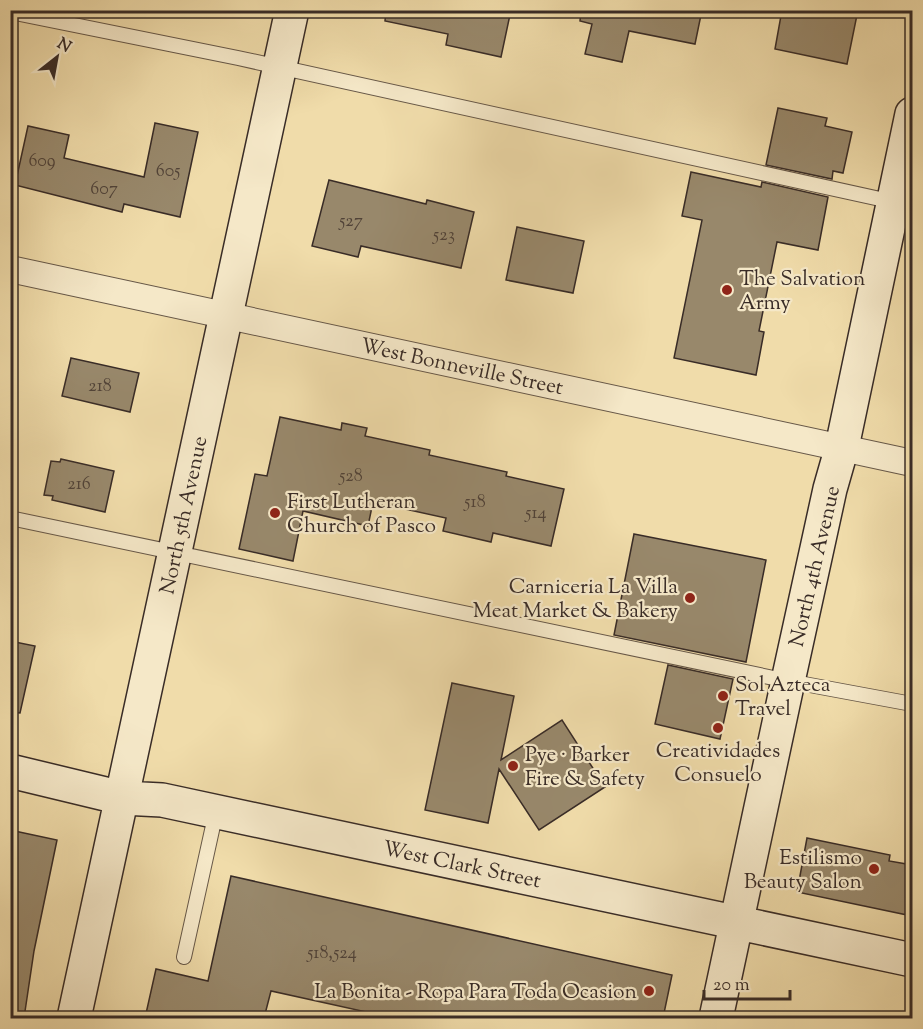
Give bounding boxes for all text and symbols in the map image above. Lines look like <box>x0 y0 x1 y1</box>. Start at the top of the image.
north arrow <box>27 27 87 87</box>
text: N <box>52 33 75 60</box>
house number: 609 <box>28 149 56 175</box>
house number: 605 <box>156 159 180 185</box>
house number: 607 <box>90 177 118 203</box>
house number: 527 <box>338 209 363 235</box>
house number: 523 <box>432 223 455 249</box>
place label: The Salvation Army <box>739 265 865 319</box>
marker: The Salvation Army <box>720 283 734 297</box>
street label: West Bonneville Street <box>357 332 566 404</box>
house number: 218 <box>88 374 112 400</box>
street label: North 5th Avenue <box>154 433 216 597</box>
house number: 528 <box>338 464 363 490</box>
house number: 216 <box>67 472 91 498</box>
street label: North 4th Avenue <box>783 483 849 650</box>
place label: First Lutheran Church of Pasco <box>287 488 436 542</box>
house number: 518 <box>463 490 486 516</box>
house number: 514 <box>524 501 547 527</box>
marker: First Lutheran Church of Pasco <box>268 506 282 520</box>
place label: Carniceria La Villa Meat Market & Bakery <box>473 573 679 627</box>
marker: Carniceria La Villa Meat Market & Bakery <box>683 591 697 605</box>
place label: Sol Azteca Travel <box>735 671 831 725</box>
marker: Sol Azteca Travel <box>716 689 730 703</box>
marker: Creatividades Consuelo <box>711 721 725 735</box>
place label: Creatividades Consuelo <box>656 737 780 791</box>
place label: Pye · Barker Fire & Safety <box>525 741 646 795</box>
marker: Pye · Barker Fire & Safety <box>506 759 520 773</box>
street label: West Clark Street <box>380 835 543 897</box>
place label: Estilismo Beauty Salon <box>744 844 862 898</box>
marker: Estilismo Beauty Salon <box>867 862 881 876</box>
house number: 518,524 <box>306 941 357 967</box>
scale bar <box>704 963 790 1001</box>
text: 20 m <box>713 973 750 999</box>
place label: La Bonita - Ropa Para Toda Ocasion <box>314 978 637 1008</box>
marker: La Bonita - Ropa Para Toda Ocasion <box>642 984 656 998</box>

